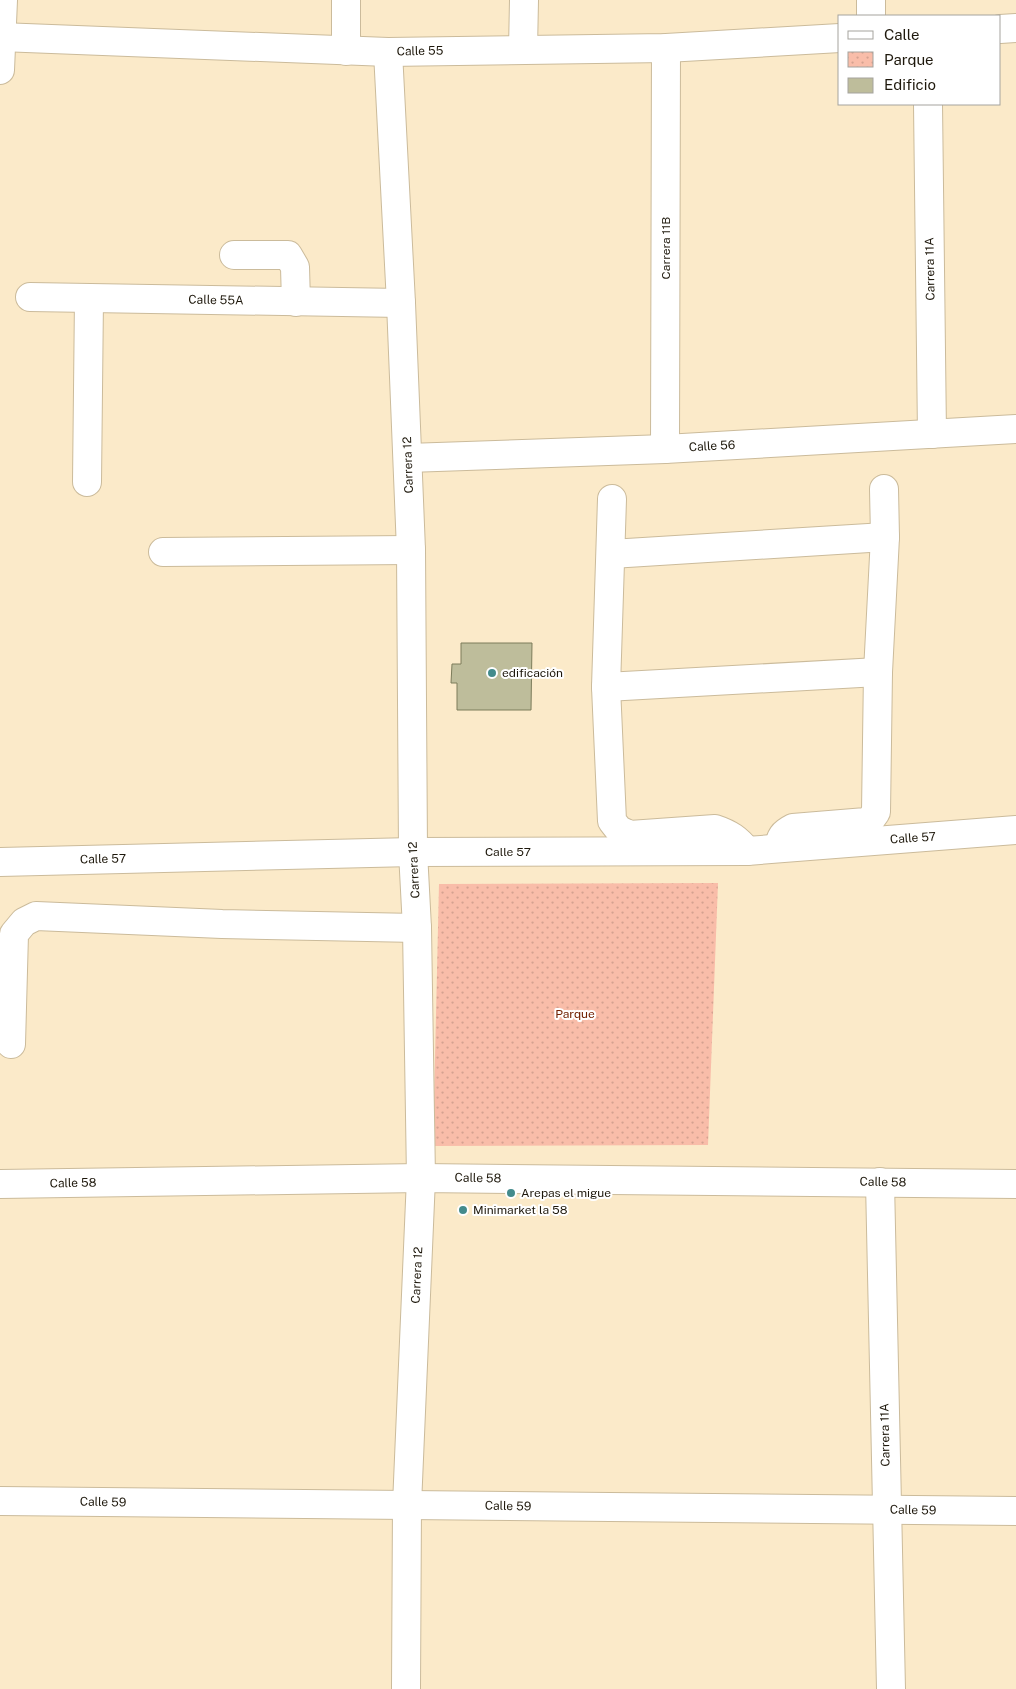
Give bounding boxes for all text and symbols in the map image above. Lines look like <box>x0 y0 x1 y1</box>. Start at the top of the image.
legend <box>838 15 1001 105</box>
text: Calle <box>884 26 920 43</box>
street label: Calle 55 <box>397 44 444 58</box>
text: Parque <box>884 51 934 68</box>
text: Edificio <box>884 76 936 93</box>
street label: Carrera 11B <box>659 217 673 279</box>
street label: Carrera 11A <box>922 237 938 301</box>
street label: Calle 55A <box>188 293 244 307</box>
street label: Carrera 12 <box>400 436 416 494</box>
street label: Calle 56 <box>688 438 736 454</box>
place label: edificación <box>502 666 563 680</box>
marker: edificación <box>486 667 498 679</box>
street label: Calle 57 <box>889 829 937 847</box>
street label: Carrera 12 <box>406 841 422 899</box>
street label: Calle 57 <box>485 845 531 859</box>
street label: Calle 57 <box>80 852 126 866</box>
park label: Parque <box>555 1007 595 1021</box>
street label: Calle 58 <box>455 1171 502 1185</box>
street label: Calle 58 <box>860 1175 907 1189</box>
street label: Calle 58 <box>50 1176 97 1190</box>
place label: Arepas el migue <box>521 1186 611 1200</box>
marker: Arepas el migue <box>505 1187 517 1199</box>
place label: Minimarket la 58 <box>473 1203 568 1217</box>
marker: Minimarket la 58 <box>457 1204 469 1216</box>
street label: Carrera 12 <box>409 1246 425 1304</box>
street label: Carrera 11A <box>877 1403 893 1467</box>
street label: Calle 59 <box>80 1495 126 1509</box>
street label: Calle 59 <box>485 1499 531 1513</box>
street label: Calle 59 <box>890 1503 936 1517</box>

